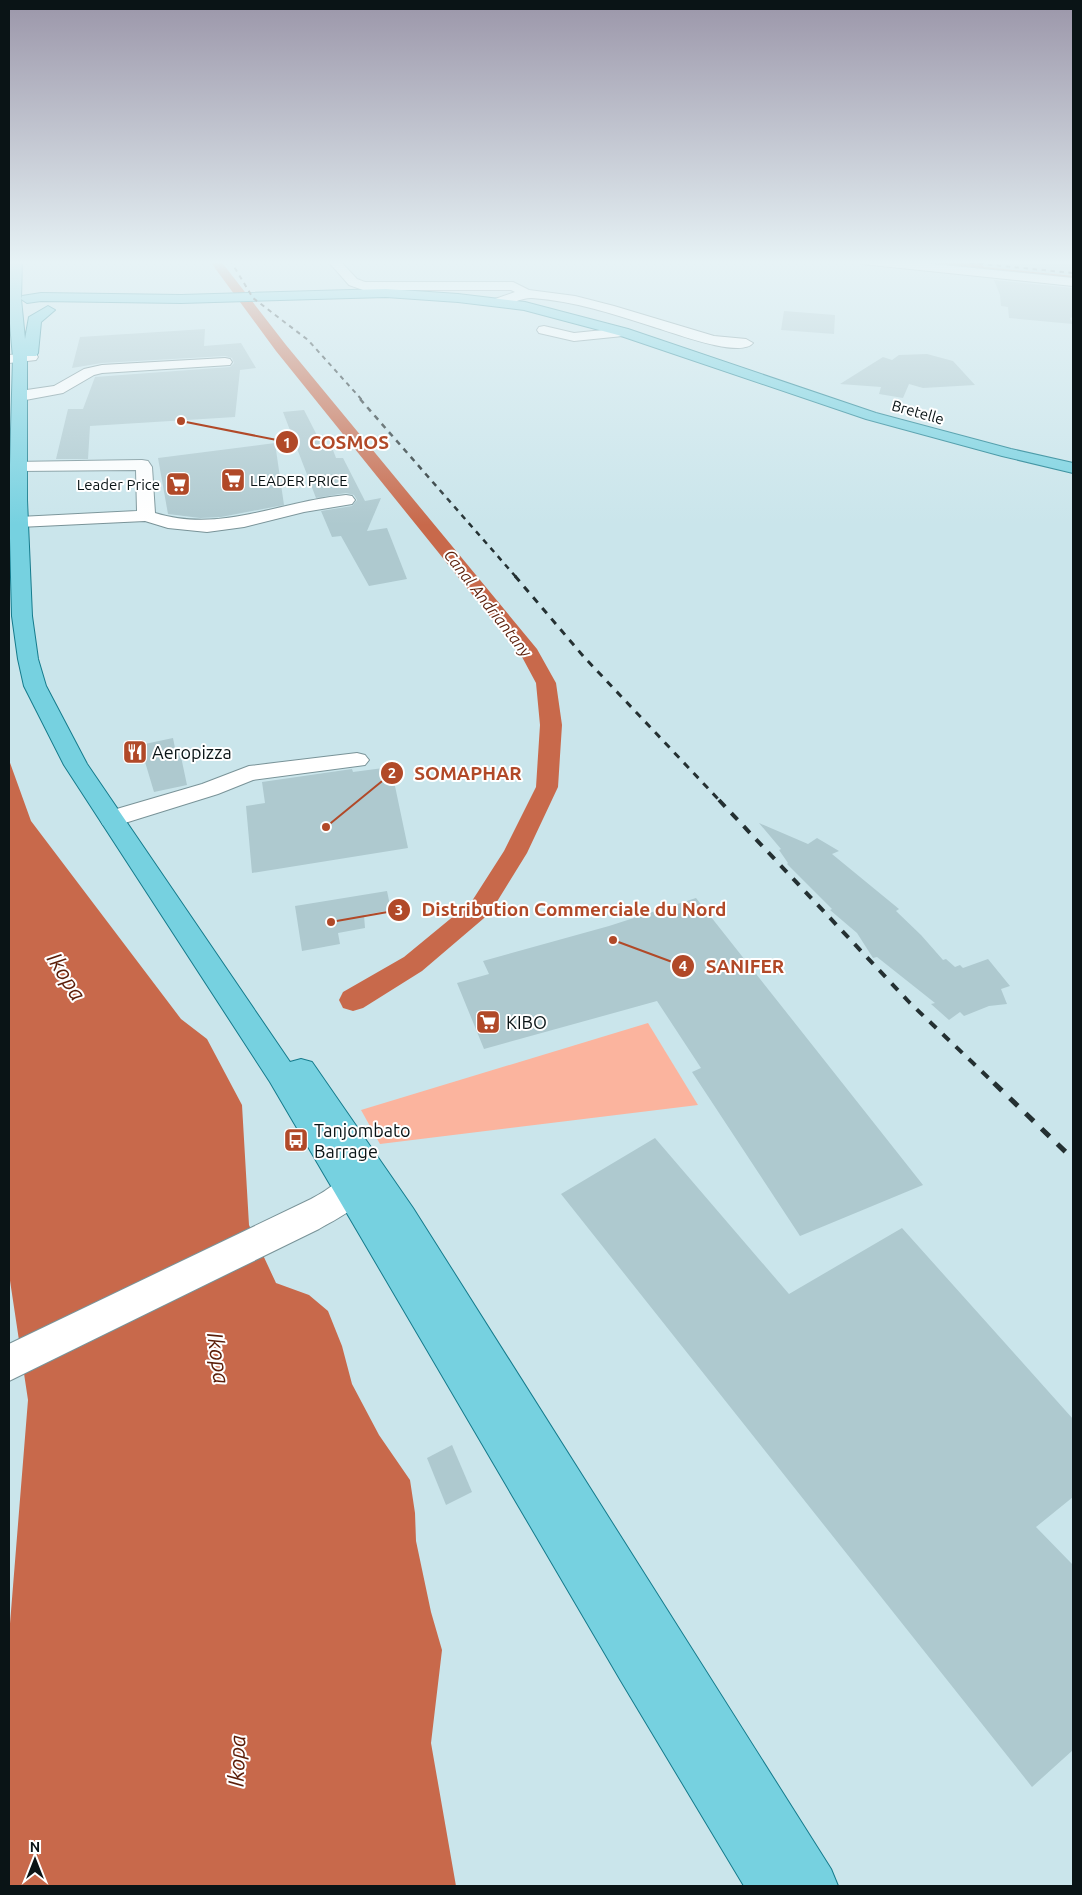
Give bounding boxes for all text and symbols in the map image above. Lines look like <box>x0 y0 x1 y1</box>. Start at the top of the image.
street label: Bretelle <box>890 396 946 428</box>
callout: COSMOS <box>274 425 400 459</box>
text: COSMOS <box>309 431 389 453</box>
text: 1 <box>283 434 291 451</box>
supermarket icon: LEADER PRICE <box>220 467 246 493</box>
supermarket icon: Leader Price <box>165 471 191 497</box>
place label: LEADER PRICE <box>250 472 348 489</box>
place label: Leader Price <box>77 476 160 493</box>
water label: Canal Andriantany <box>441 546 536 661</box>
restaurant icon: Aeropizza <box>122 739 148 765</box>
place label: Aeropizza <box>152 742 232 762</box>
callout: SOMAPHAR <box>379 756 532 790</box>
text: SOMAPHAR <box>414 762 522 784</box>
text: 2 <box>388 764 396 781</box>
callout: Distribution Commerciale du Nord <box>387 893 737 927</box>
text: Distribution Commerciale du Nord <box>422 898 726 920</box>
text: 3 <box>395 901 403 918</box>
water label: Ikopa <box>43 947 91 1005</box>
callout: SANIFER <box>671 949 794 983</box>
text: SANIFER <box>706 955 785 977</box>
text: 4 <box>679 957 687 974</box>
supermarket icon: KIBO <box>475 1009 501 1035</box>
place label: KIBO <box>506 1012 547 1032</box>
place label: Tanjombato Barrage <box>314 1120 411 1161</box>
bus stop icon: Tanjombato Barrage <box>283 1127 309 1153</box>
water label: Ikopa <box>203 1331 235 1386</box>
water label: Ikopa <box>223 1735 249 1787</box>
north arrow <box>10 1835 60 1885</box>
text: N <box>30 1839 40 1855</box>

